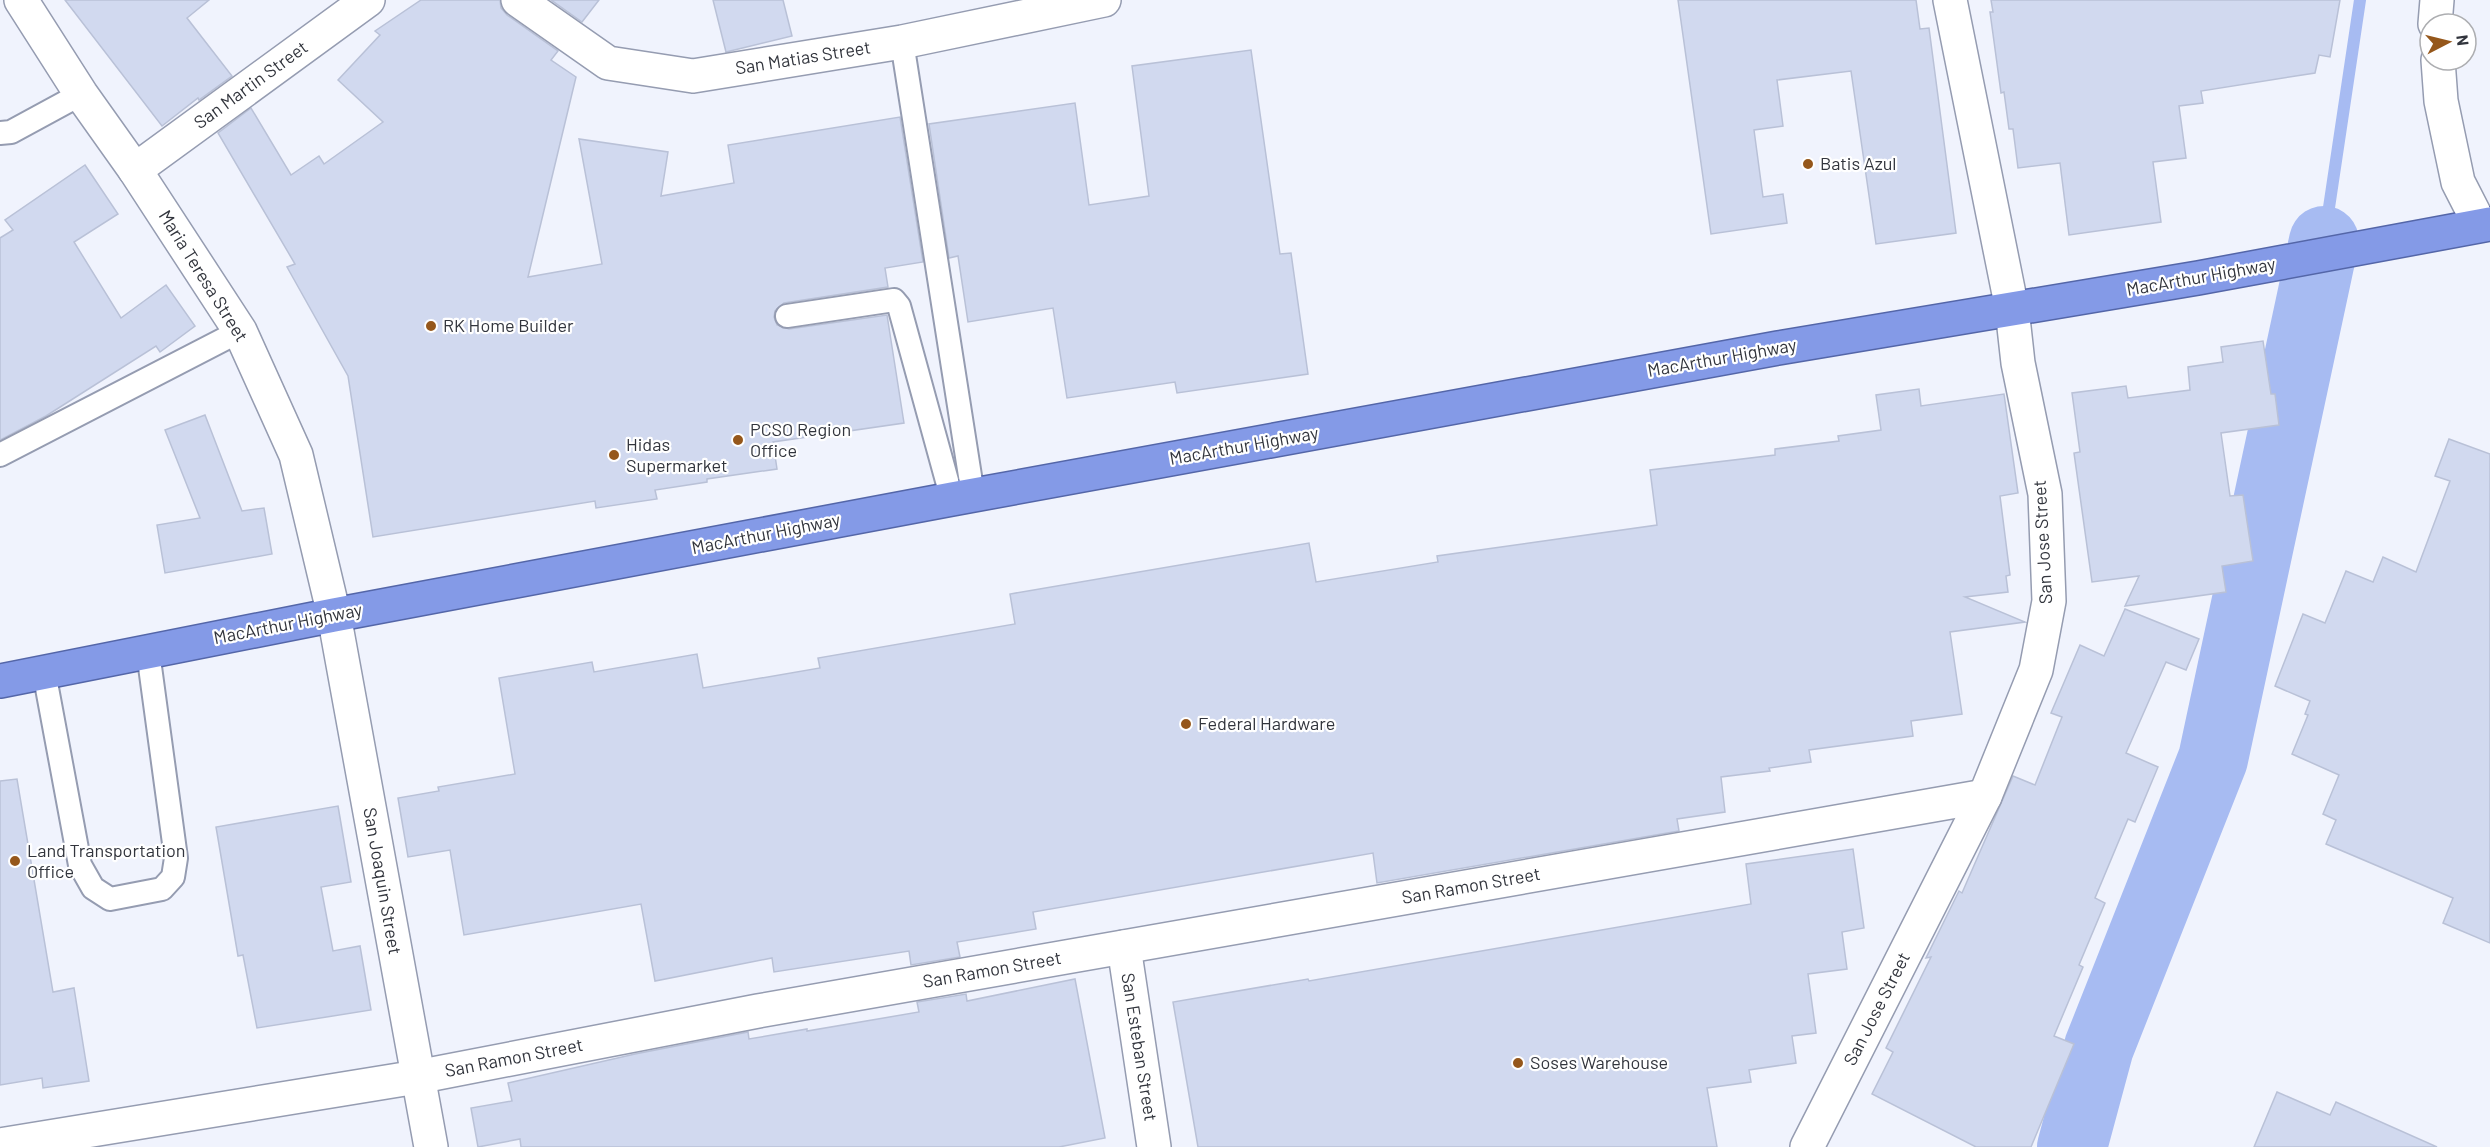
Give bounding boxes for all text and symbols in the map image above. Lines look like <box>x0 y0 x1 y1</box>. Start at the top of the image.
north arrow <box>2418 12 2478 72</box>
text: N <box>2453 34 2473 47</box>
street label: San Martin Street <box>189 35 312 133</box>
street label: San Matias Street <box>734 35 872 79</box>
place label: Batis Azul <box>1820 152 1896 174</box>
marker: Batis Azul <box>1801 157 1815 171</box>
street label: Maria Teresa Street <box>154 206 253 345</box>
street label: MacArthur Highway <box>2125 252 2277 300</box>
place label: RK Home Builder <box>443 314 574 336</box>
marker: RK Home Builder <box>424 319 438 333</box>
street label: MacArthur Highway <box>1646 333 1798 381</box>
place label: PCSO Region Office <box>750 418 851 461</box>
street label: MacArthur Highway <box>1168 421 1320 469</box>
place label: Hidas Supermarket <box>626 433 727 476</box>
marker: PCSO Region Office <box>731 433 745 447</box>
marker: Hidas Supermarket <box>607 448 621 462</box>
street label: San Jose Street <box>2028 479 2056 605</box>
street label: MacArthur Highway <box>690 508 842 558</box>
street label: MacArthur Highway <box>212 598 364 648</box>
place label: Federal Hardware <box>1198 712 1335 734</box>
marker: Federal Hardware <box>1179 717 1193 731</box>
street label: San Joaquin Street <box>359 806 407 956</box>
place label: Land Transportation Office <box>27 839 186 882</box>
marker: Land Transportation Office <box>8 854 22 868</box>
street label: San Ramon Street <box>1400 862 1542 908</box>
street label: San Ramon Street <box>921 946 1063 992</box>
street label: San Jose Street <box>1838 948 1914 1069</box>
street label: San Esteban Street <box>1117 971 1163 1123</box>
street label: San Ramon Street <box>443 1033 585 1081</box>
place label: Soses Warehouse <box>1530 1051 1668 1073</box>
marker: Soses Warehouse <box>1511 1056 1525 1070</box>

